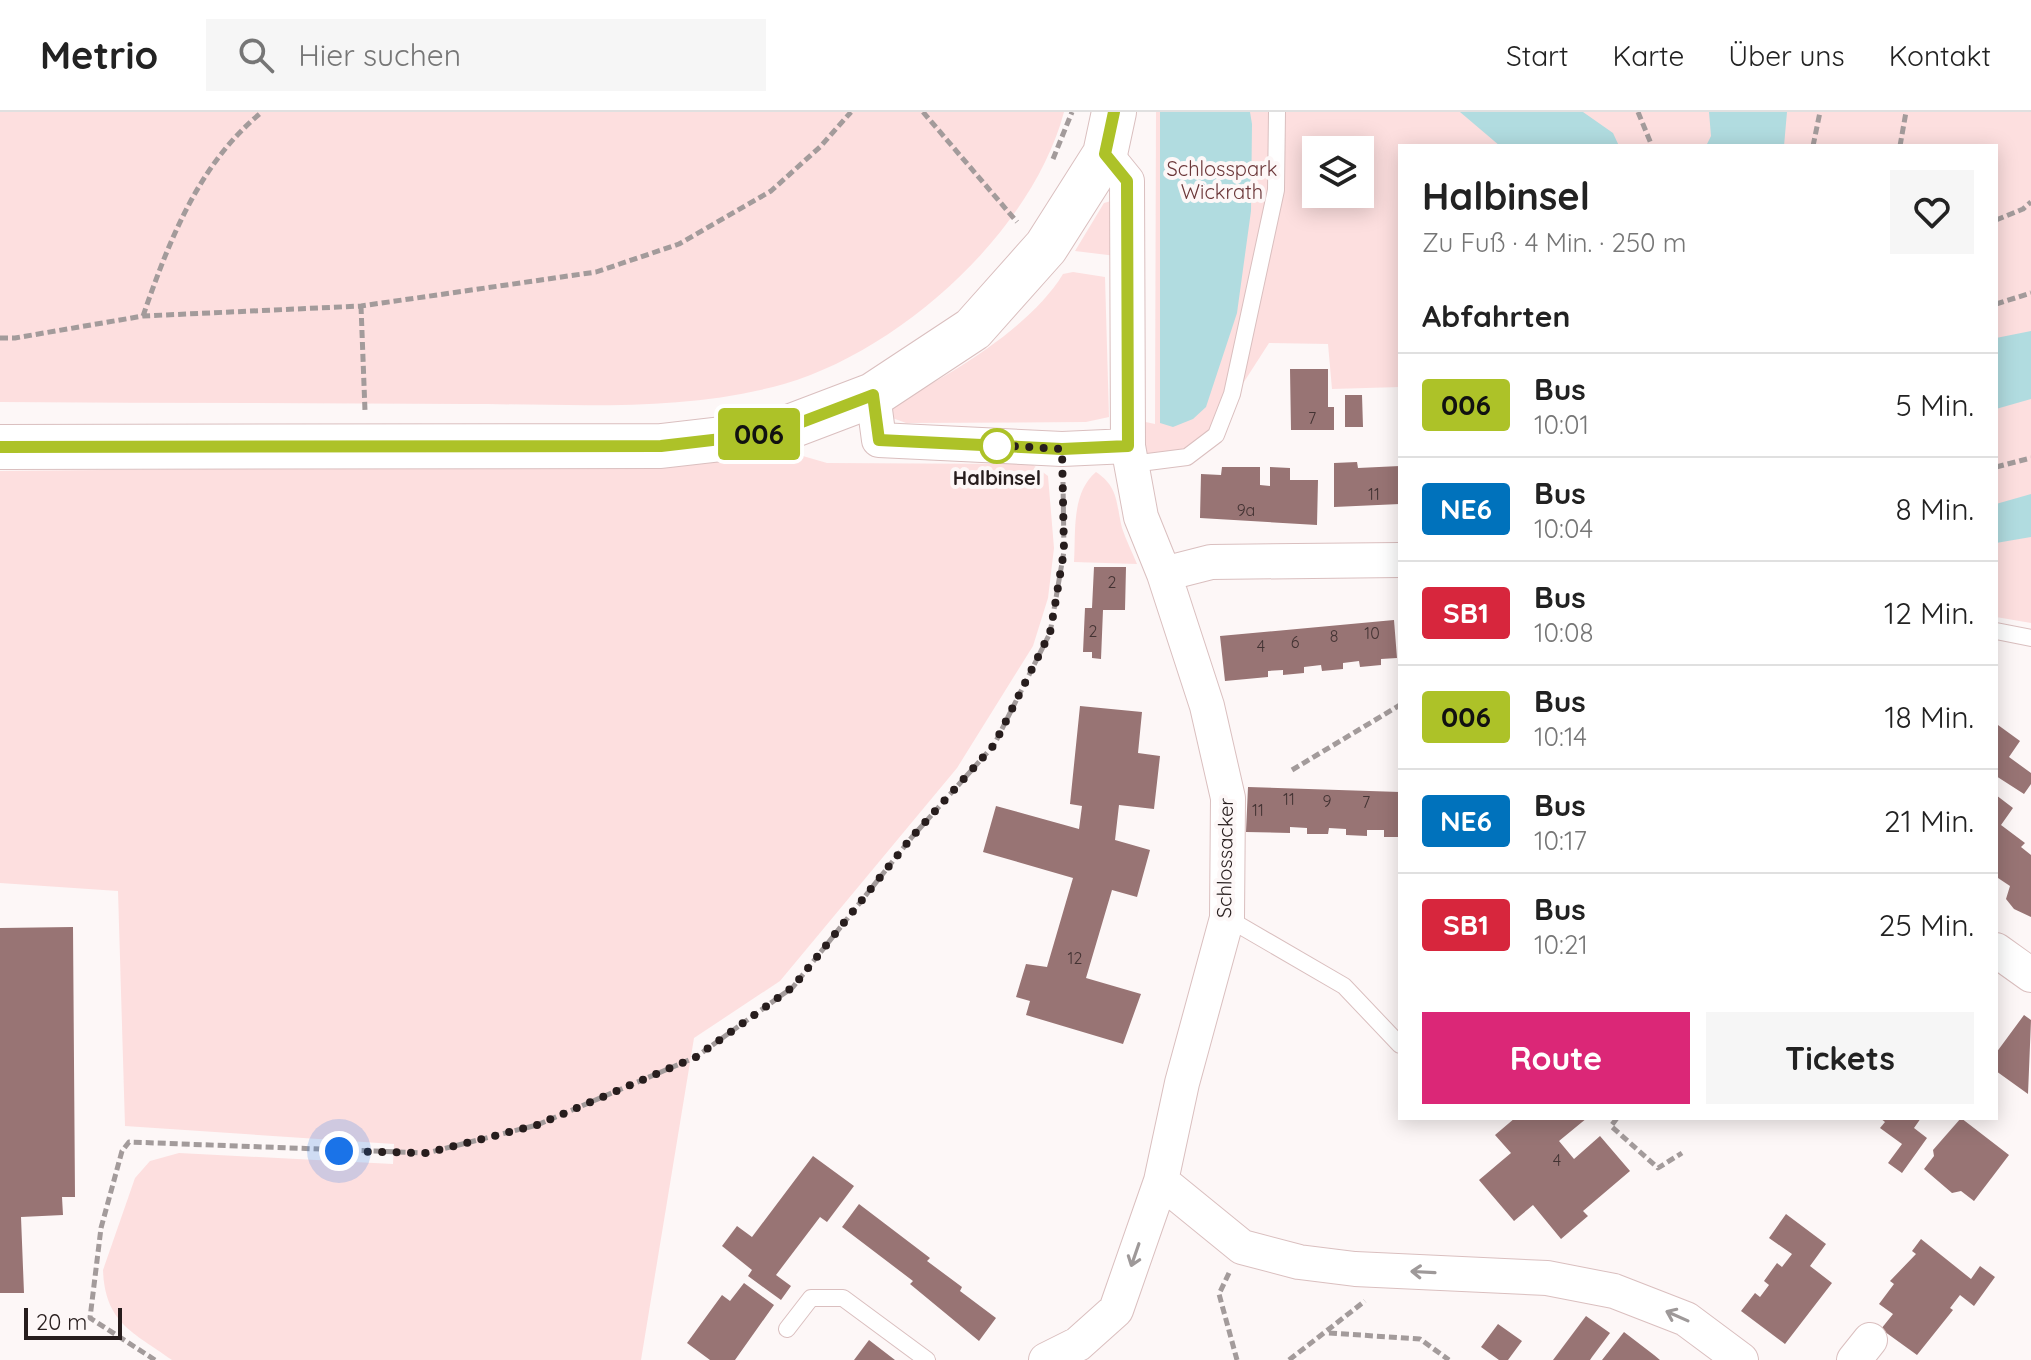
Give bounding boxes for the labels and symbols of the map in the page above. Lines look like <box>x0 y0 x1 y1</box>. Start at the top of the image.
park label: Schlosspark Wickrath <box>1167 156 1277 204</box>
line badge: 006 <box>713 408 805 460</box>
house number: 7 <box>1308 408 1316 428</box>
marker: Halbinsel <box>980 429 1014 463</box>
place label: Halbinsel <box>953 465 1041 490</box>
house number: 11 <box>1368 484 1380 504</box>
house number: 9a <box>1237 500 1255 520</box>
house number: 2 <box>1108 572 1117 592</box>
house number: 2 <box>1089 621 1098 641</box>
house number: 10 <box>1364 623 1380 643</box>
house number: 8 <box>1330 626 1338 646</box>
house number: 6 <box>1291 632 1300 652</box>
house number: 4 <box>1257 636 1265 656</box>
house number: 11 <box>1283 789 1295 809</box>
house number: 9 <box>1323 791 1332 811</box>
house number: 7 <box>1362 792 1370 812</box>
street label: Schlossacker <box>1211 797 1238 918</box>
house number: 11 <box>1252 800 1264 820</box>
house number: 12 <box>1068 948 1083 968</box>
your location <box>319 1131 359 1171</box>
house number: 4 <box>1553 1150 1561 1170</box>
one-way arrow <box>1127 1242 1142 1267</box>
one-way arrow <box>1410 1265 1437 1280</box>
scale bar <box>24 1304 122 1340</box>
one-way arrow <box>1665 1308 1689 1323</box>

